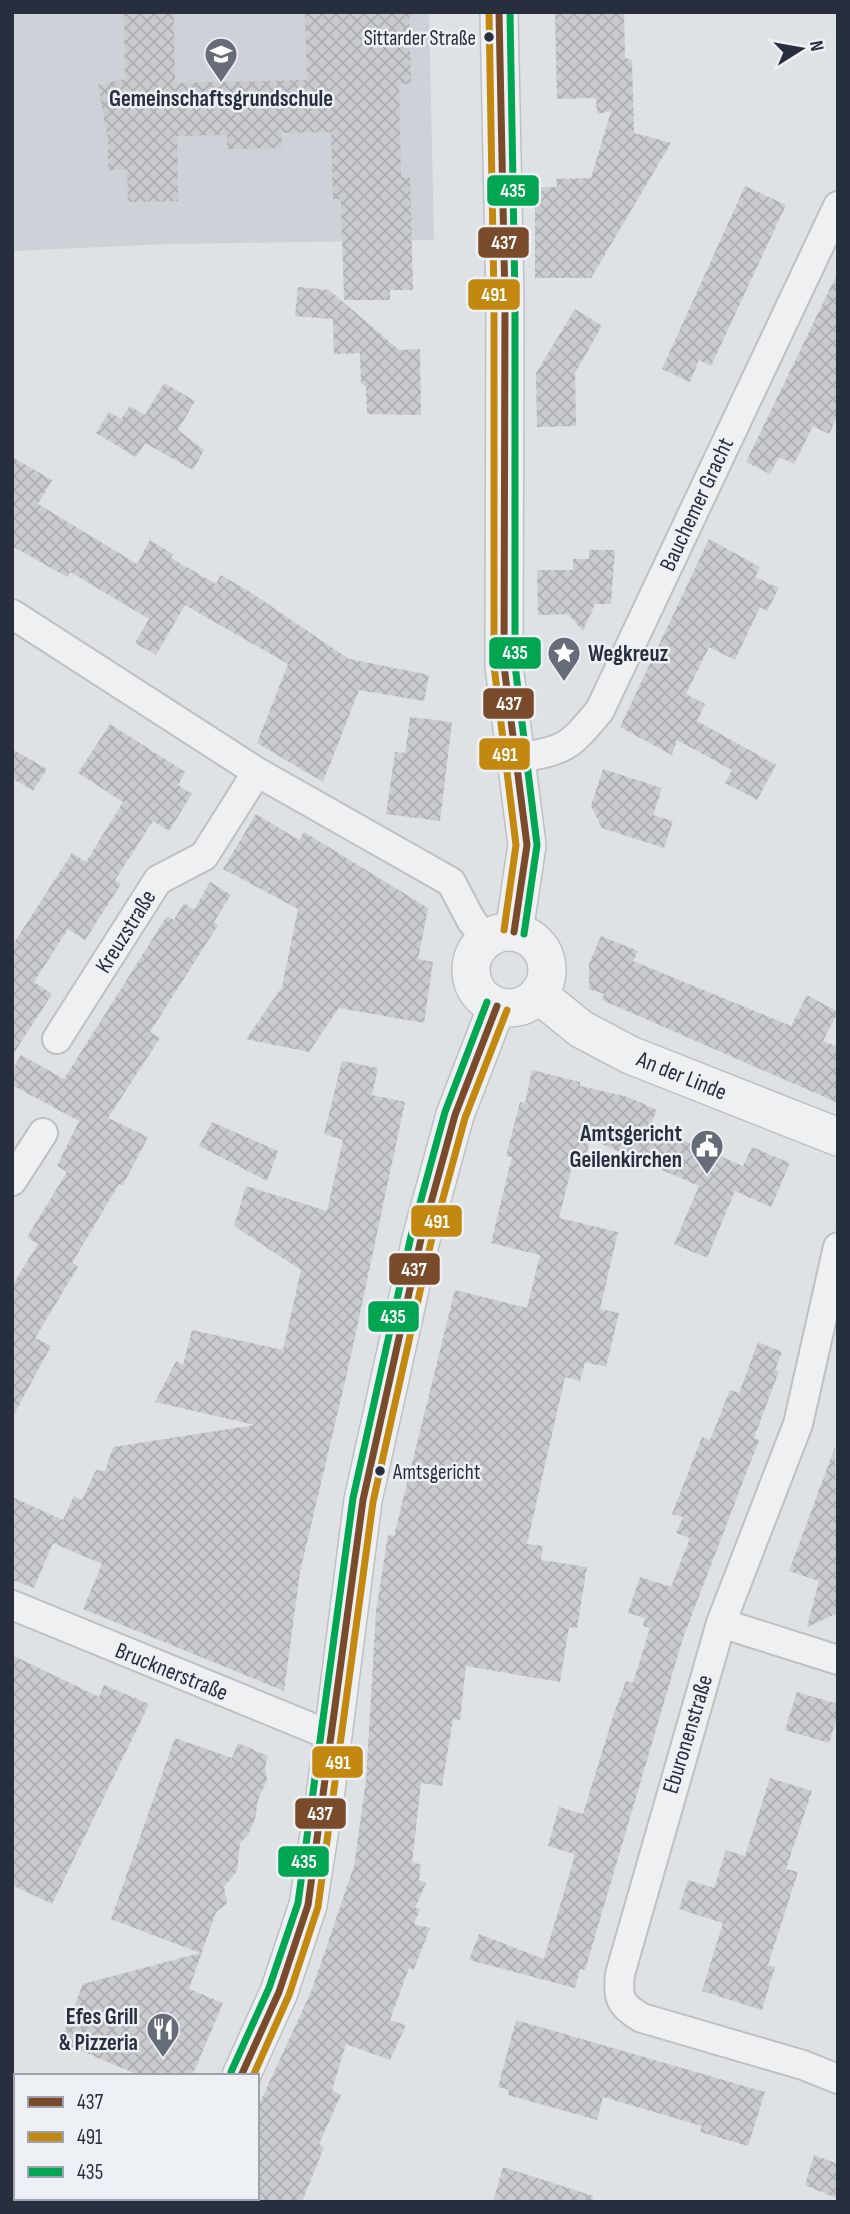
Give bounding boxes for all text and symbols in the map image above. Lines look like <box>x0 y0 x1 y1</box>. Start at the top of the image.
north arrow <box>766 14 836 84</box>
place label: Sittarder Straße <box>364 26 476 51</box>
marker: Sittarder Straße <box>482 30 496 44</box>
school or university icon: Gemeinschaftsgrundschule <box>202 35 240 84</box>
text: N <box>804 39 828 53</box>
place label: Gemeinschaftsgrundschule <box>109 85 333 113</box>
line badge: 435 <box>486 174 540 207</box>
text: 435 <box>500 180 526 203</box>
line badge: 437 <box>477 226 530 259</box>
text: 437 <box>491 232 518 255</box>
line badge: 491 <box>467 278 521 311</box>
text: 491 <box>481 284 507 307</box>
street label: Bauchemer Gracht <box>654 433 740 576</box>
place icon: Wegkreuz <box>545 634 583 683</box>
line badge: 435 <box>488 636 542 670</box>
place label: Wegkreuz <box>588 640 668 668</box>
text: 435 <box>502 642 528 665</box>
line badge: 437 <box>482 687 535 720</box>
text: 437 <box>496 693 523 716</box>
line badge: 491 <box>478 737 531 771</box>
text: 491 <box>492 744 518 767</box>
street label: Kreuzstraße <box>89 885 162 978</box>
street label: An der Linde <box>632 1045 731 1107</box>
place label: Amtsgericht Geilenkirchen <box>569 1120 682 1174</box>
public building icon: Amtsgericht Geilenkirchen <box>688 1127 726 1176</box>
line badge: 491 <box>410 1204 463 1238</box>
text: 491 <box>424 1211 450 1234</box>
line badge: 437 <box>388 1252 441 1286</box>
text: 437 <box>401 1259 428 1282</box>
line badge: 435 <box>367 1300 420 1333</box>
text: 435 <box>380 1306 406 1329</box>
place label: Amtsgericht <box>392 1460 480 1485</box>
marker: Amtsgericht <box>373 1464 387 1478</box>
street label: Brucknerstraße <box>111 1637 232 1707</box>
street label: Eburonenstraße <box>657 1672 719 1797</box>
line badge: 491 <box>311 1745 364 1779</box>
text: 491 <box>325 1752 351 1775</box>
line badge: 437 <box>294 1797 347 1830</box>
text: 437 <box>307 1803 334 1826</box>
line badge: 435 <box>277 1845 330 1878</box>
text: 435 <box>291 1851 317 1874</box>
place label: Efes Grill & Pizzeria <box>59 2003 138 2057</box>
restaurant icon: Efes Grill & Pizzeria <box>144 2010 182 2059</box>
legend <box>14 2074 259 2200</box>
text: 437 <box>77 2090 104 2115</box>
text: 491 <box>77 2125 103 2150</box>
text: 435 <box>77 2160 103 2185</box>

